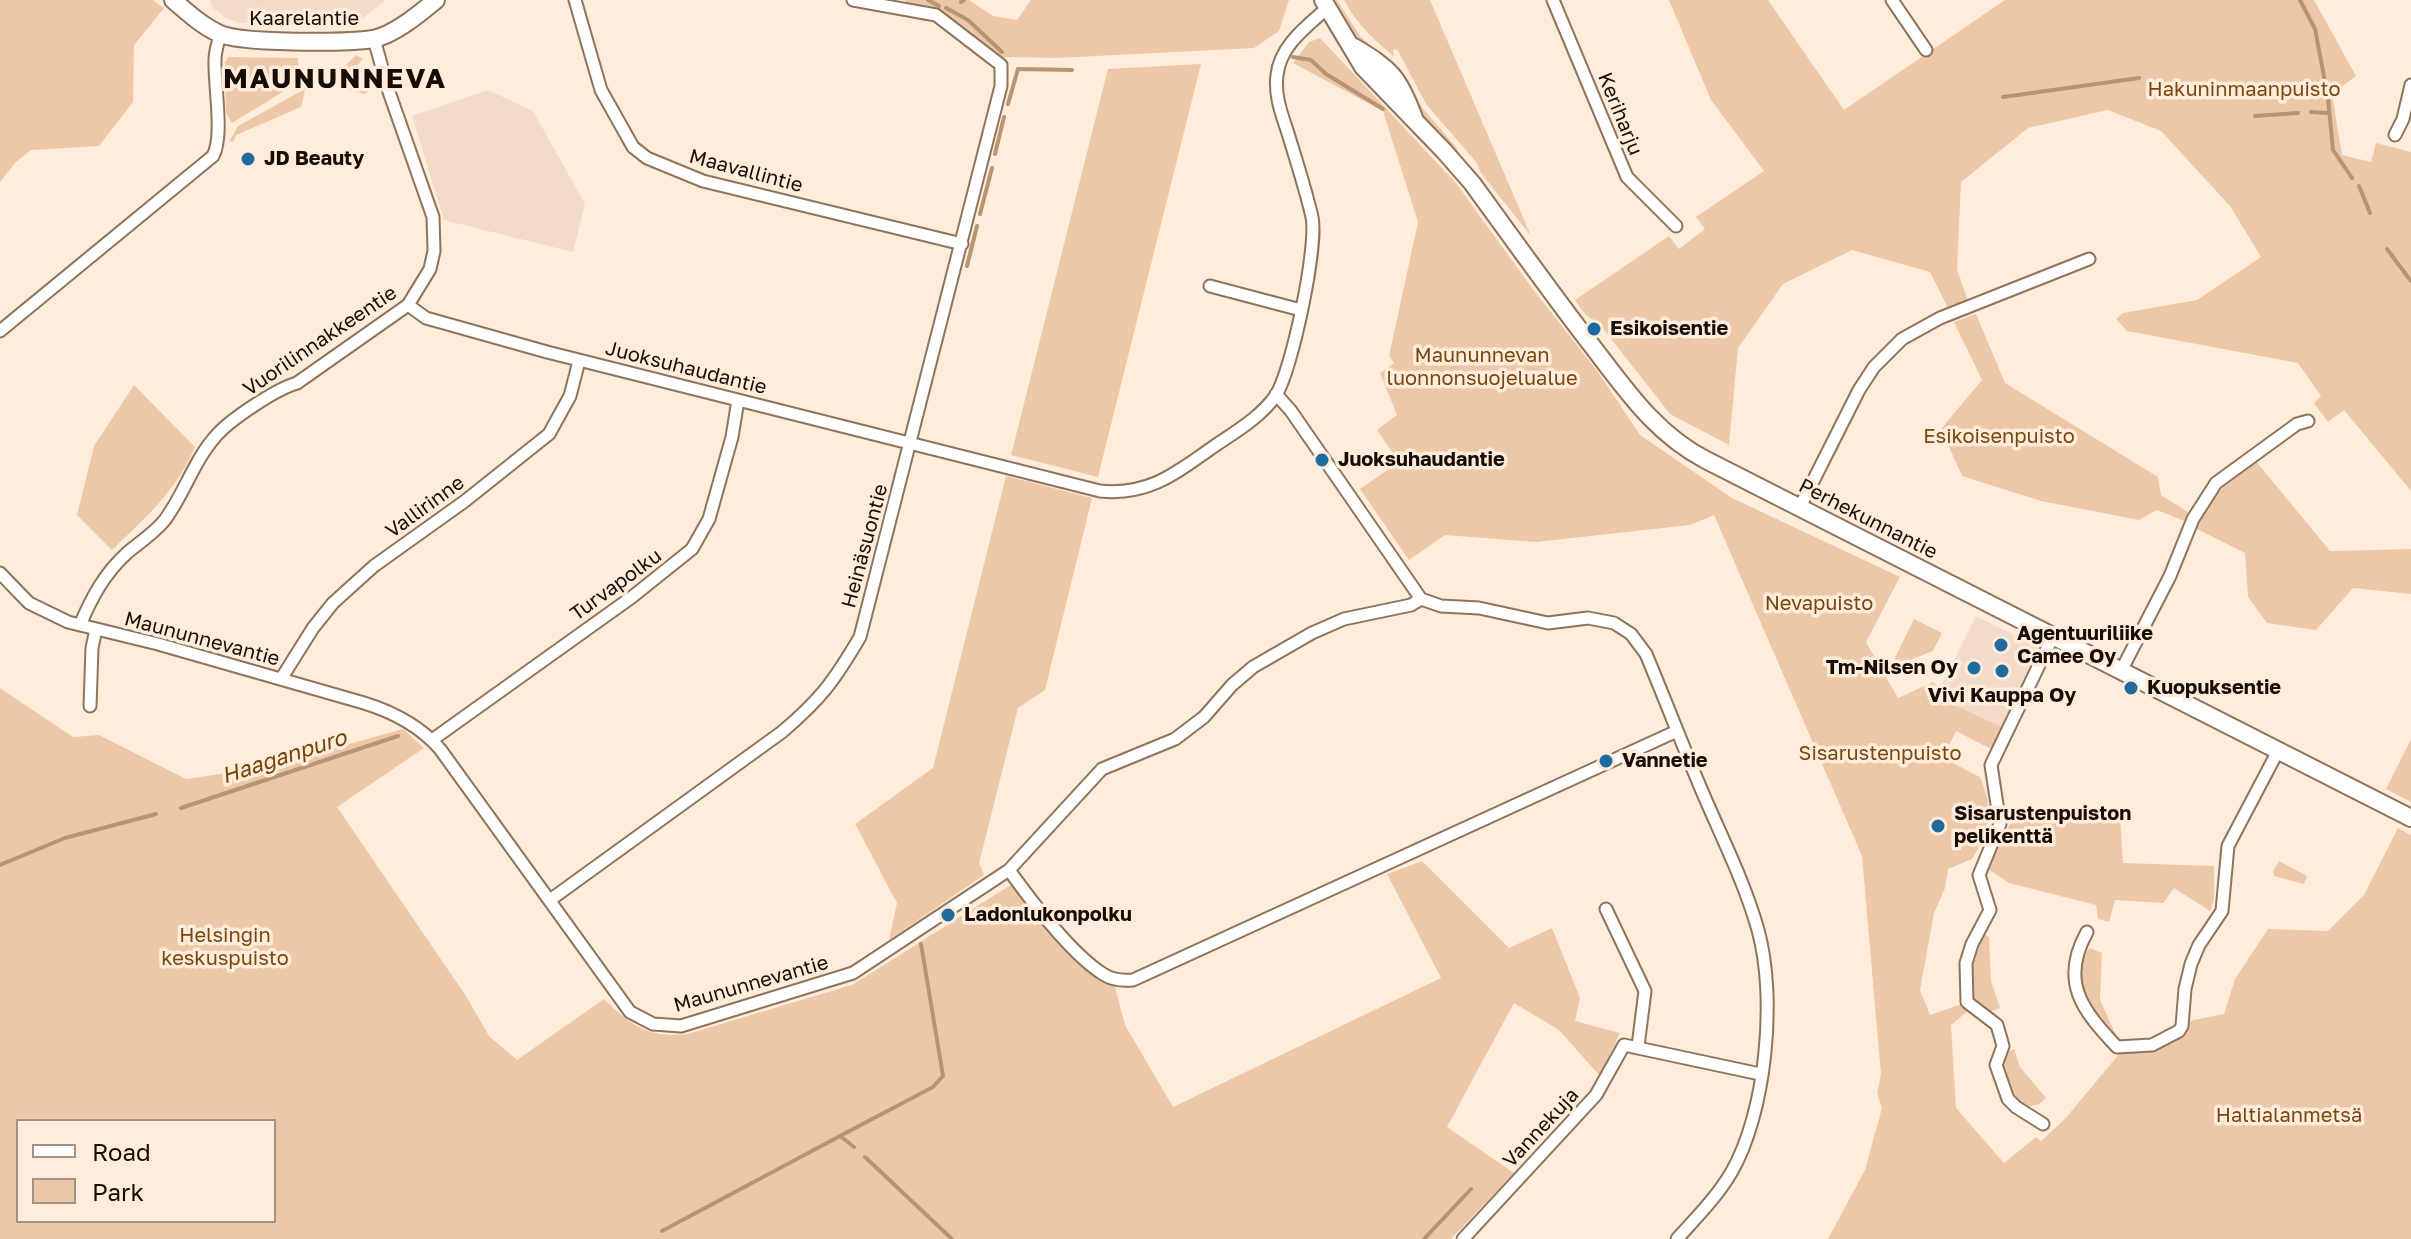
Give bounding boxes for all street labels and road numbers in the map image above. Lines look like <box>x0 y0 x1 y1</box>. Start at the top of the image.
street label: Kaarelantie <box>249 7 359 31</box>
street label: Keriharju <box>1593 69 1647 159</box>
street label: Maavallintie <box>687 144 805 198</box>
street label: Vuorilinnakkeentie <box>239 281 401 401</box>
street label: Juoksuhaudantie <box>603 336 769 400</box>
street label: Vallirinne <box>381 471 469 543</box>
street label: Perhekunnantie <box>1795 474 1941 564</box>
street label: Heinäsuontie <box>837 481 893 611</box>
street label: Turvapolku <box>566 544 666 626</box>
street label: Maununnevantie <box>122 607 282 671</box>
street label: Maununnevantie <box>671 950 831 1018</box>
street label: Vannekuja <box>1498 1083 1584 1173</box>

